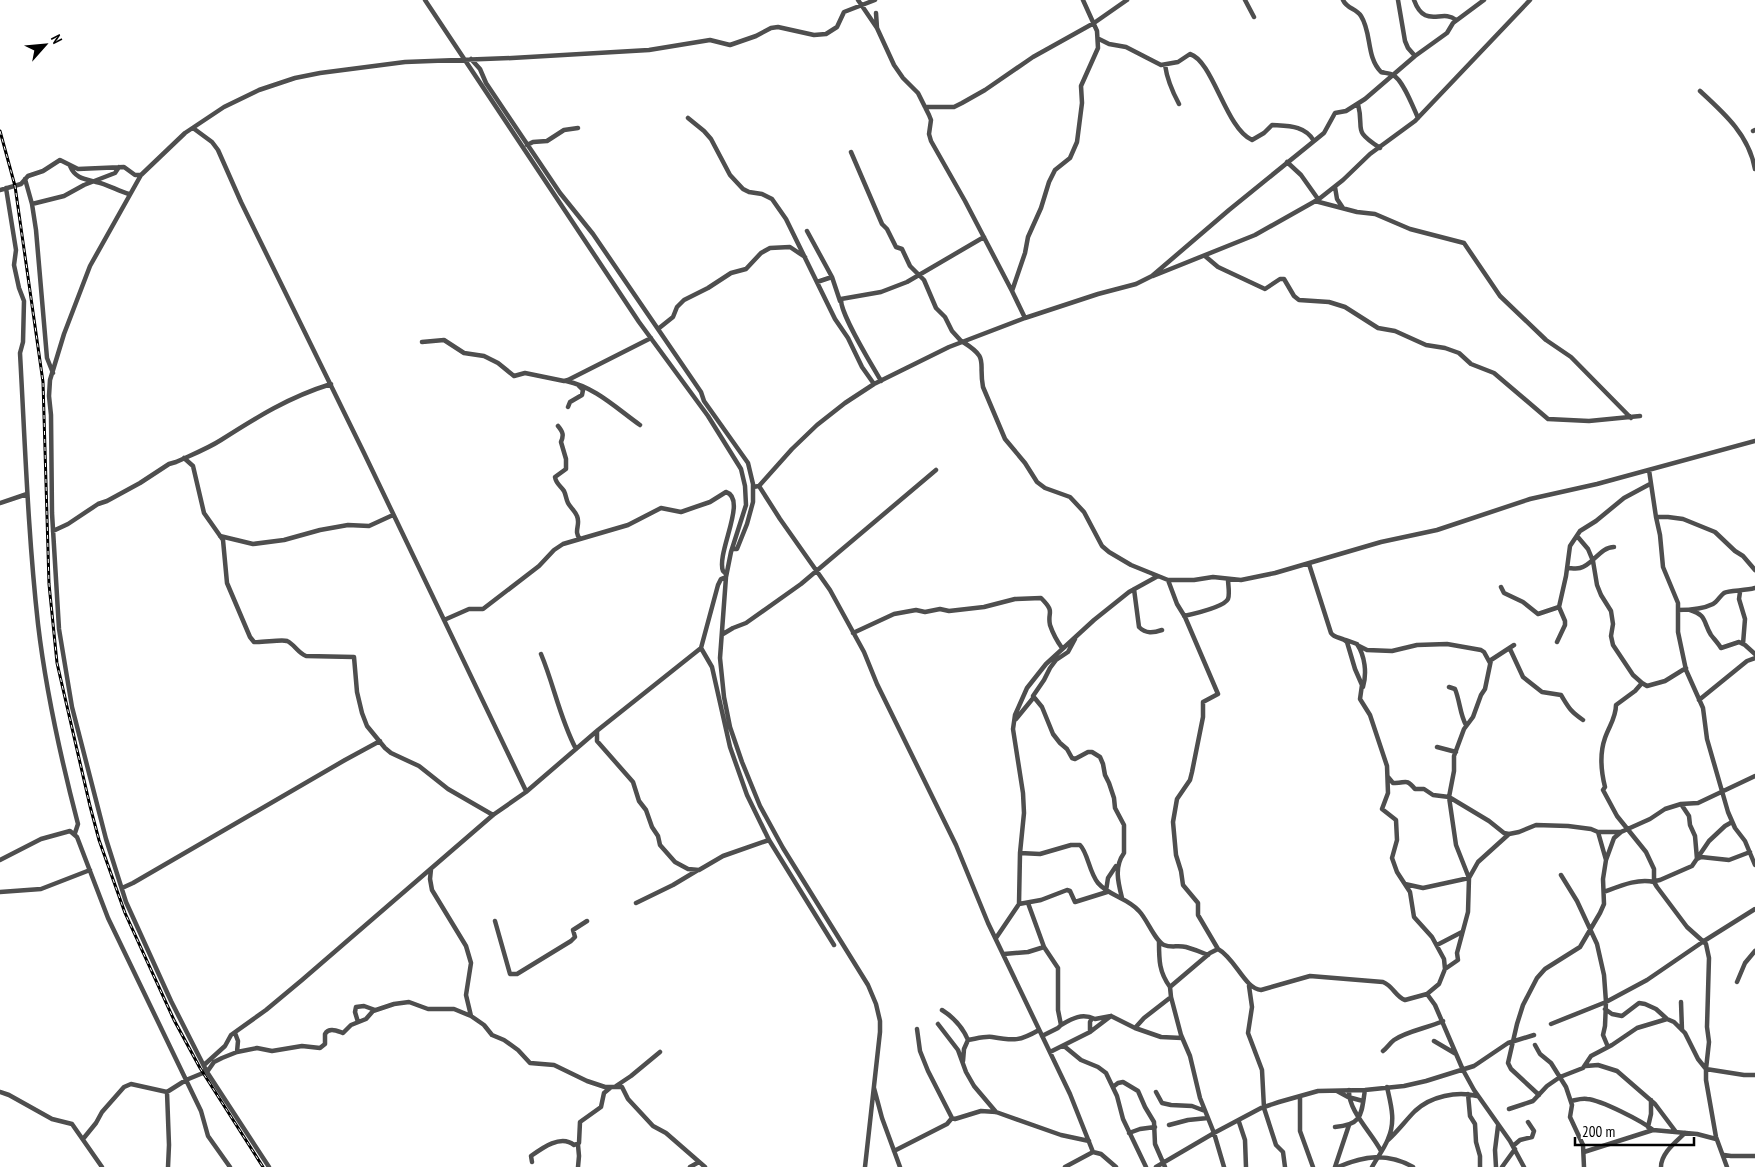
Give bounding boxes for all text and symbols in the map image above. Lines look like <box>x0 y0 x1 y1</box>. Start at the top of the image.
north arrow <box>20 20 70 70</box>
text: N <box>47 32 66 47</box>
scale bar <box>1575 1114 1694 1146</box>
text: 200 m <box>1582 1122 1615 1141</box>

